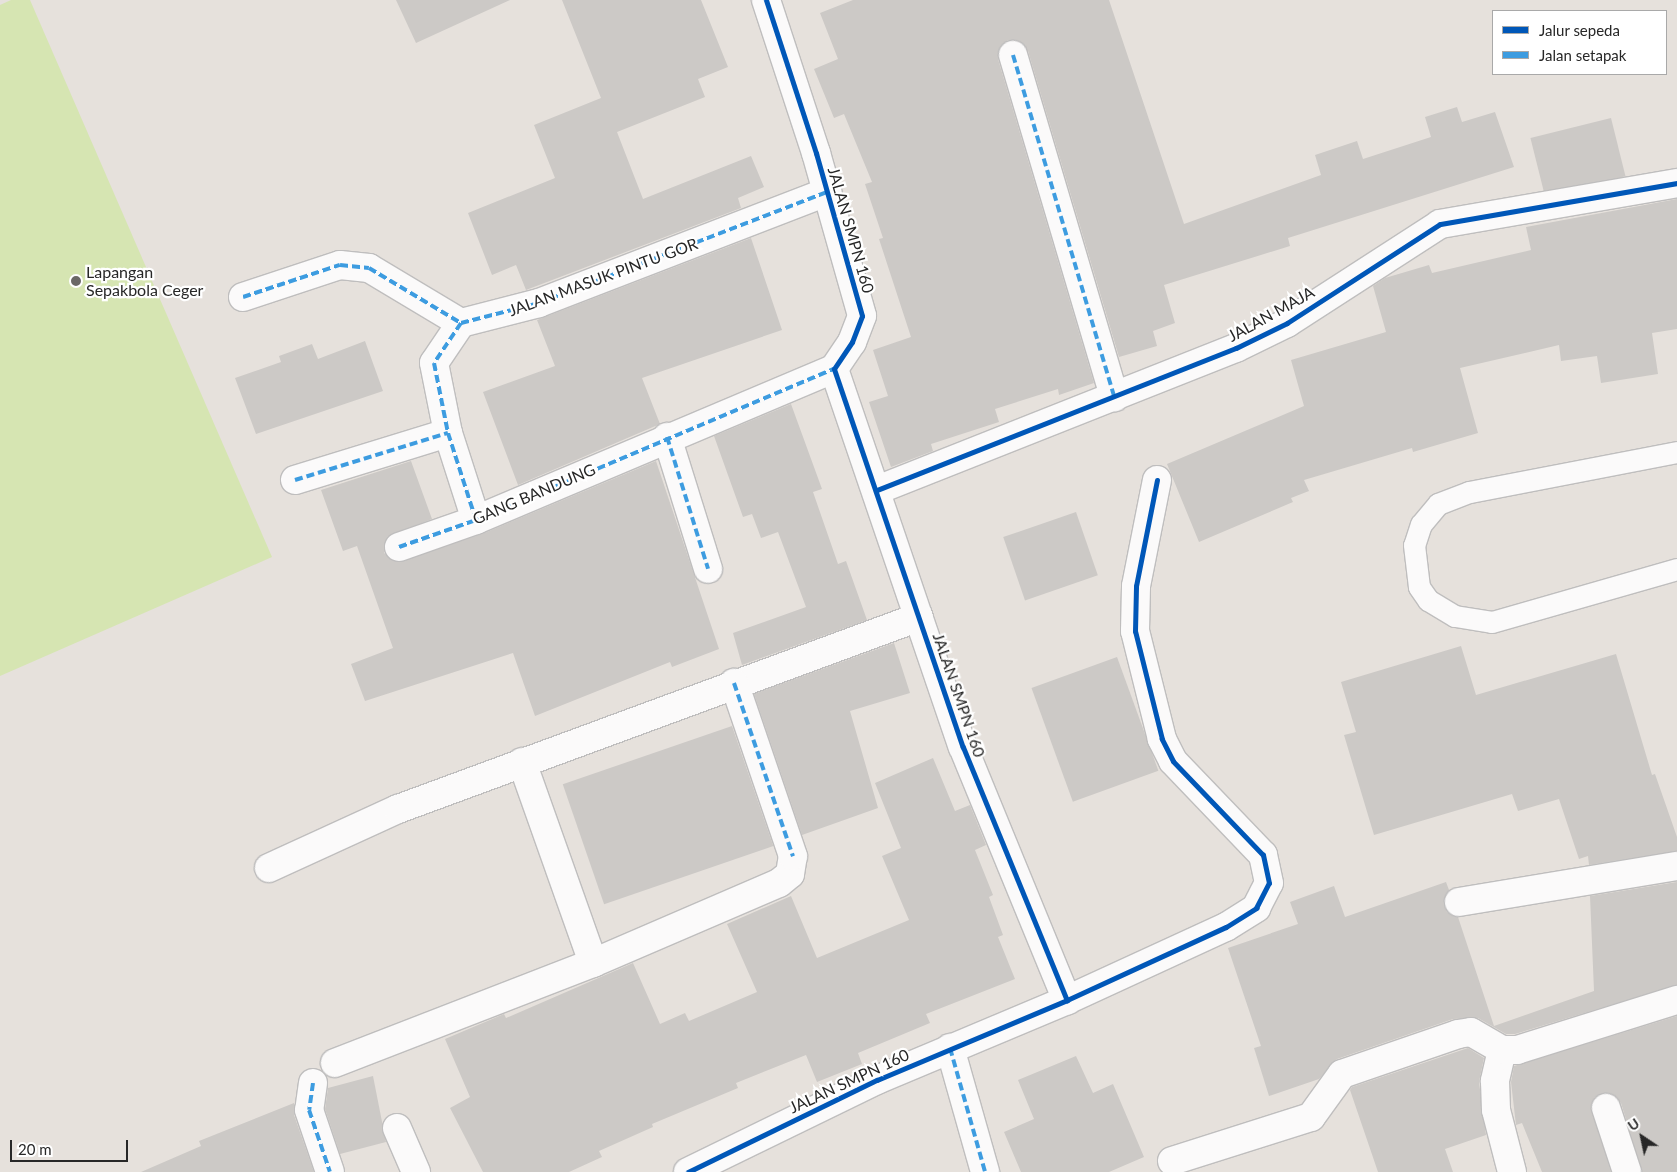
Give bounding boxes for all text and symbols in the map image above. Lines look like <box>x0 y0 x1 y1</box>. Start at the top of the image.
legend <box>1492 10 1667 75</box>
text: Jalur sepeda <box>1539 21 1620 39</box>
text: Jalan setapak <box>1539 46 1626 64</box>
street label: JALAN SMPN 160 <box>824 165 878 295</box>
street label: JALAN MASUK PINTU GOR <box>506 234 700 320</box>
place label: Lapangan Sepakbola Ceger <box>86 262 203 300</box>
marker: Lapangan Sepakbola Ceger <box>70 275 82 287</box>
street label: JALAN MAJA <box>1224 282 1318 346</box>
street label: GANG BANDUNG <box>470 459 598 529</box>
street label: JALAN SMPN 160 <box>929 630 989 760</box>
street label: JALAN SMPN 160 <box>786 1045 912 1117</box>
north arrow <box>1617 1112 1667 1162</box>
text: U <box>1624 1114 1642 1134</box>
scale bar <box>12 1130 130 1162</box>
text: 20 m <box>18 1140 52 1158</box>

